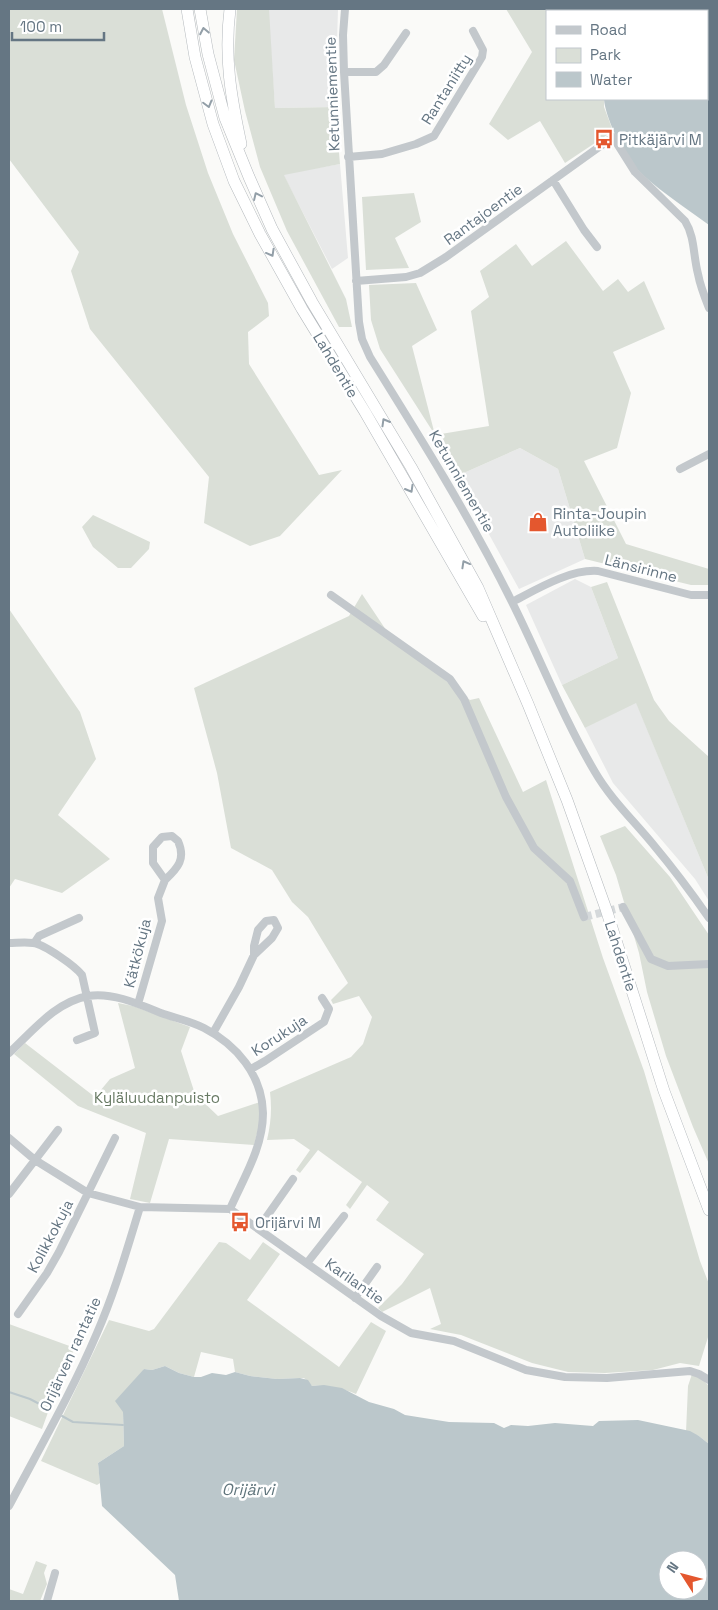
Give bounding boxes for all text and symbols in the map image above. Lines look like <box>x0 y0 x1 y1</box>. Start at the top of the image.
scale bar <box>12 10 105 42</box>
legend <box>546 10 708 100</box>
text: 100 m <box>20 17 62 36</box>
text: Road <box>590 20 627 39</box>
one-way arrow <box>199 26 210 35</box>
street label: Ketunniementie <box>321 36 343 152</box>
text: Park <box>590 45 621 64</box>
street label: Rantaniitty <box>417 50 475 128</box>
text: Water <box>590 70 633 89</box>
one-way arrow <box>202 99 212 107</box>
bus stop icon: Pitkäjärvi M <box>593 128 615 150</box>
place label: Pitkäjärvi M <box>619 130 702 149</box>
street label: Rantajoentie <box>440 179 526 249</box>
one-way arrow <box>253 192 264 201</box>
one-way arrow <box>265 248 275 257</box>
street label: Lahdentie <box>309 329 363 401</box>
one-way arrow <box>382 419 392 428</box>
street label: Ketunniementie <box>425 427 499 536</box>
one-way arrow <box>404 484 414 493</box>
place label: Rinta-Joupin Autoliike <box>553 504 647 540</box>
shop icon: Rinta-Joupin Autoliike <box>527 511 549 533</box>
street label: Länsirinne <box>603 550 679 586</box>
one-way arrow <box>461 561 471 570</box>
street label: Kätkökuja <box>119 916 155 990</box>
street label: Lahdentie <box>601 918 641 994</box>
street label: Korukuja <box>248 1010 311 1060</box>
park label: Kyläluudanpuisto <box>94 1088 220 1107</box>
street label: Kolikkokuja <box>23 1196 77 1276</box>
bus stop icon: Orijärvi M <box>229 1211 251 1233</box>
place label: Orijärvi M <box>255 1213 321 1232</box>
street label: Karilantie <box>322 1254 388 1308</box>
street label: Orijärven rantatie <box>35 1293 105 1414</box>
water label: Orijärvi <box>222 1479 276 1500</box>
north arrow <box>658 1550 708 1600</box>
text: N <box>662 1558 683 1576</box>

